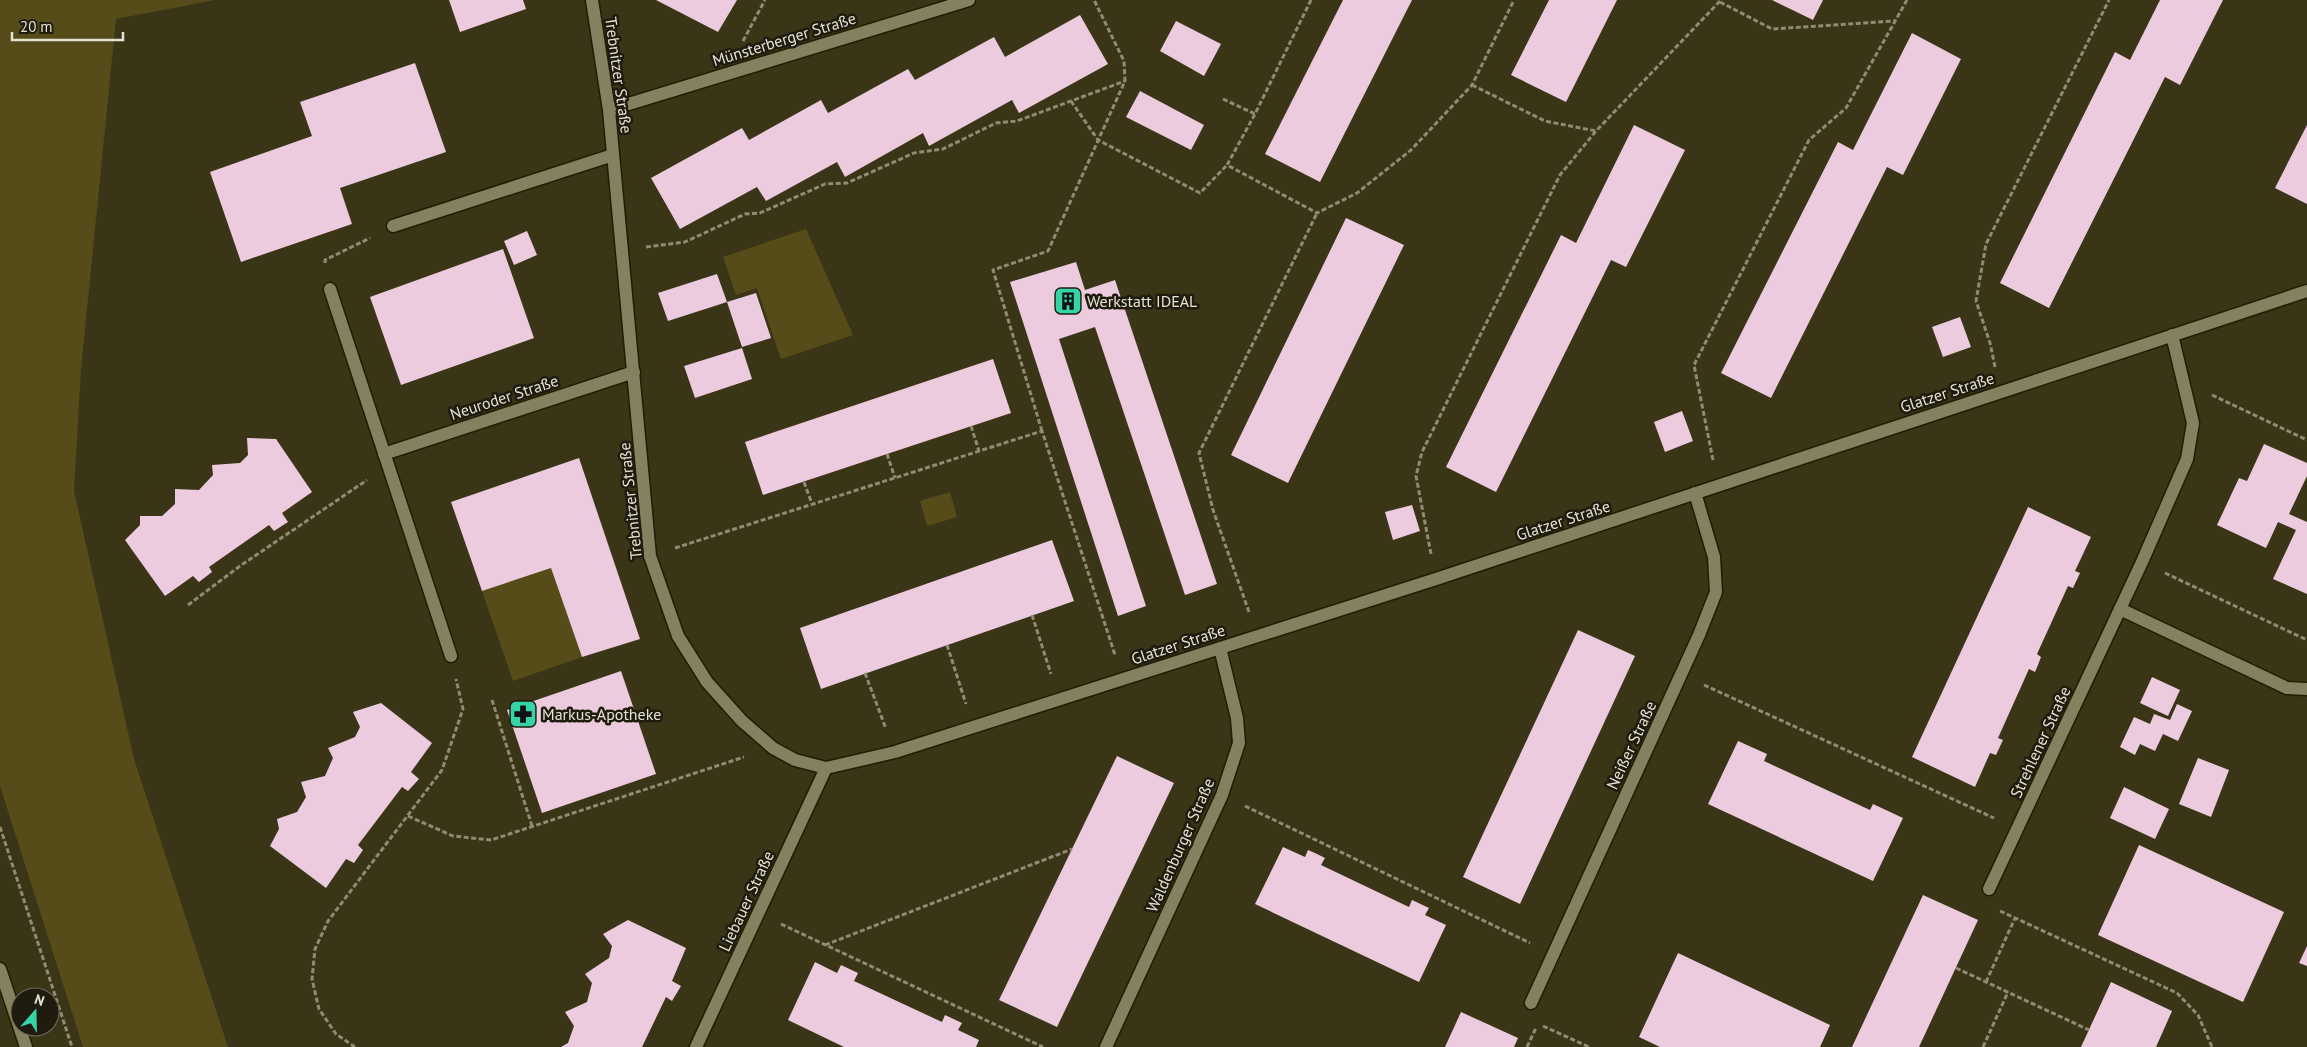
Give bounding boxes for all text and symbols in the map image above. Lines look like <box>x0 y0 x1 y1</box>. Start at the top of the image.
street label: Münsterberger Straße <box>710 8 858 70</box>
scale bar <box>12 10 124 42</box>
street label: Trebnitzer Straße <box>601 15 637 135</box>
text: 20 m <box>20 17 53 36</box>
building icon: Werkstatt IDEAL <box>1053 286 1083 316</box>
place label: Werkstatt IDEAL <box>1087 291 1197 311</box>
street label: Glatzer Straße <box>1898 367 1996 417</box>
street label: Neuroder Straße <box>447 370 561 424</box>
street label: Trebnitzer Straße <box>614 442 646 560</box>
street label: Glatzer Straße <box>1514 495 1612 545</box>
street label: Glatzer Straße <box>1129 619 1227 669</box>
street label: Strehlener Straße <box>2005 683 2075 801</box>
street label: Neißer Straße <box>1602 698 1660 792</box>
pharmacy icon: Markus-Apotheke <box>508 699 538 729</box>
place label: Markus-Apotheke <box>542 704 661 724</box>
street label: Waldenburger Straße <box>1141 775 1219 915</box>
street label: Liebauer Straße <box>714 848 778 954</box>
north arrow <box>10 987 60 1037</box>
text: N <box>32 990 47 1010</box>

